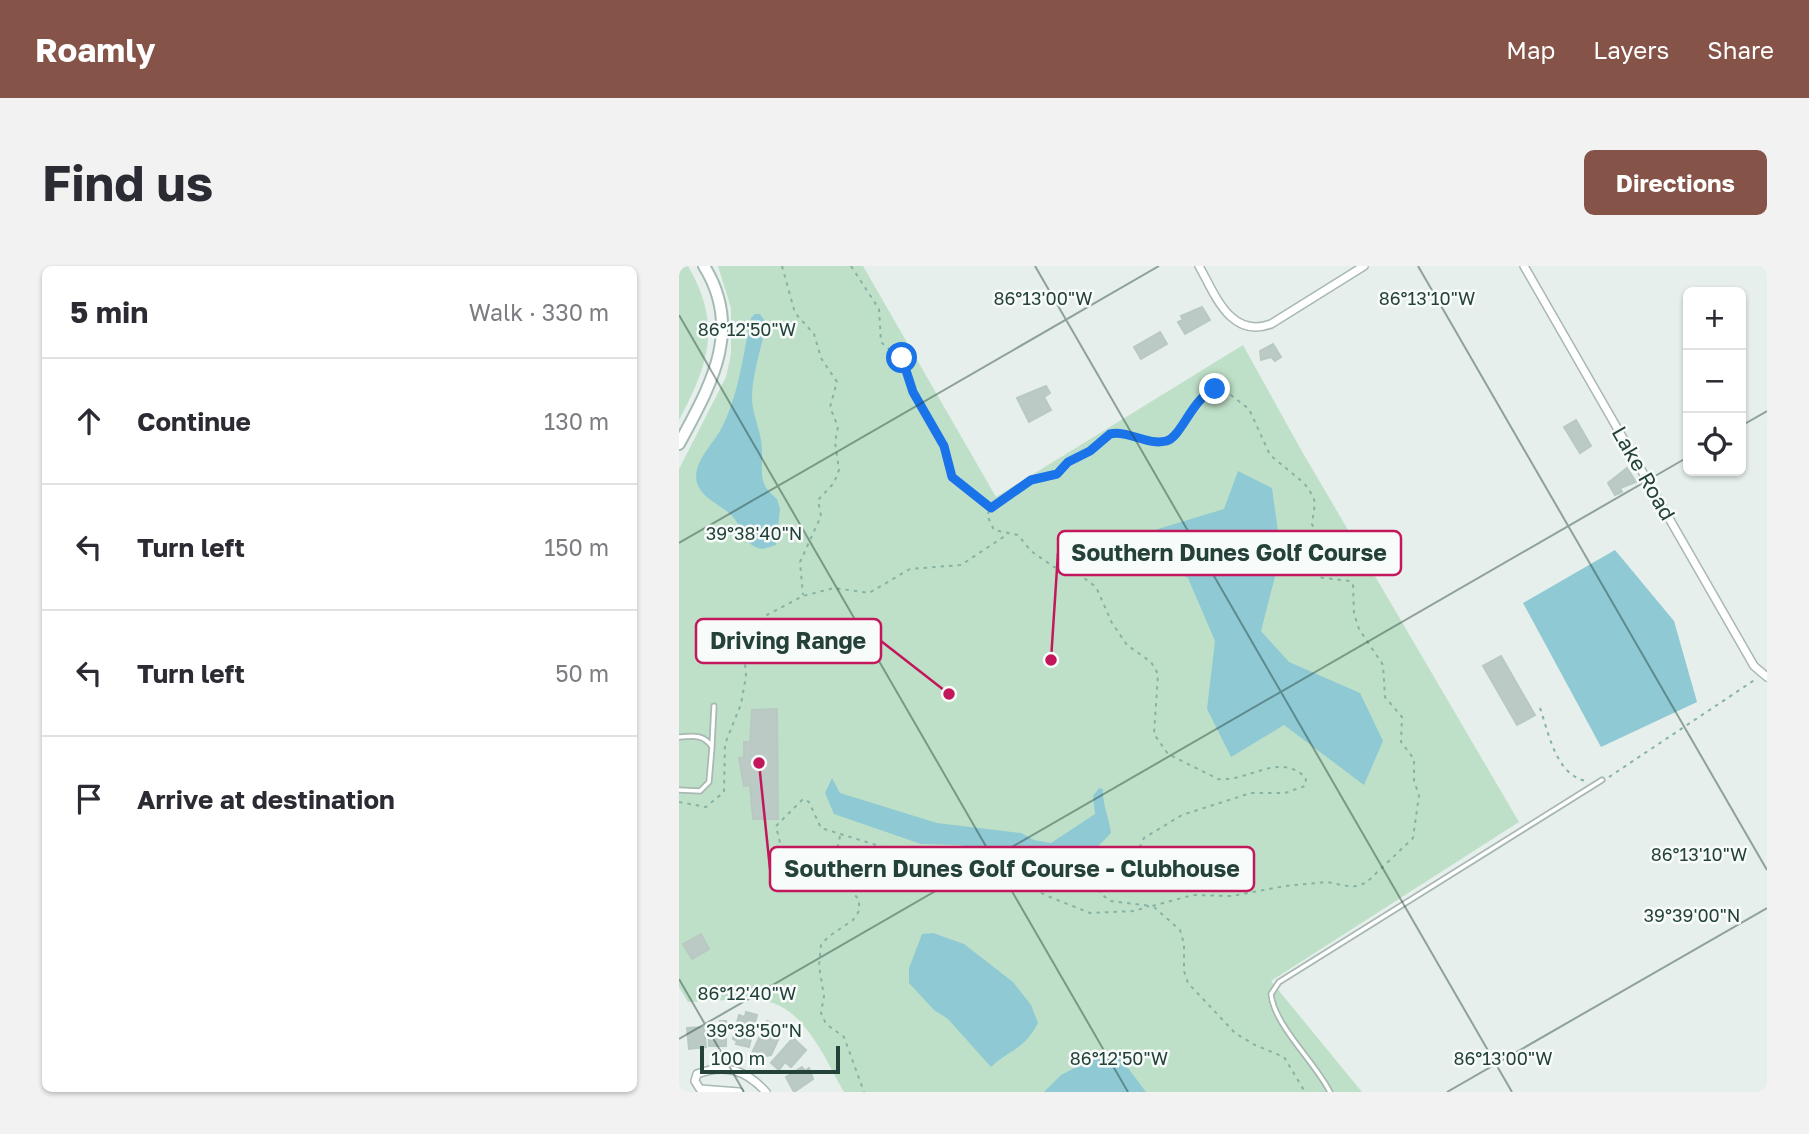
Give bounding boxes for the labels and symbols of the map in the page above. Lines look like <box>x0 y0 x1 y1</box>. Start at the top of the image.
text: 86°13'00"W <box>993 287 1093 309</box>
text: 86°13'10"W <box>1379 287 1475 309</box>
text: 86°12'50"W <box>698 318 796 340</box>
route start <box>886 342 917 373</box>
route end <box>1199 373 1230 404</box>
street label: Lake Road <box>1607 421 1681 525</box>
text: 39°38'40"N <box>706 522 802 544</box>
callout: Southern Dunes Golf Course <box>1058 531 1401 575</box>
text: Southern Dunes Golf Course <box>1071 538 1387 566</box>
callout: Driving Range <box>696 619 881 663</box>
text: Driving Range <box>710 626 866 654</box>
text: 86°13'10"W <box>1651 843 1747 865</box>
callout: Southern Dunes Golf Course - Clubhouse <box>770 847 1254 891</box>
text: Southern Dunes Golf Course - Clubhouse <box>784 854 1240 882</box>
text: 39°39'00"N <box>1644 904 1740 926</box>
text: 86°12'40"W <box>698 982 796 1004</box>
text: 39°38'50"N <box>706 1019 802 1041</box>
scale bar <box>700 1043 840 1075</box>
text: 86°12'50"W <box>1070 1047 1168 1069</box>
text: 86°13'00"W <box>1453 1047 1553 1069</box>

